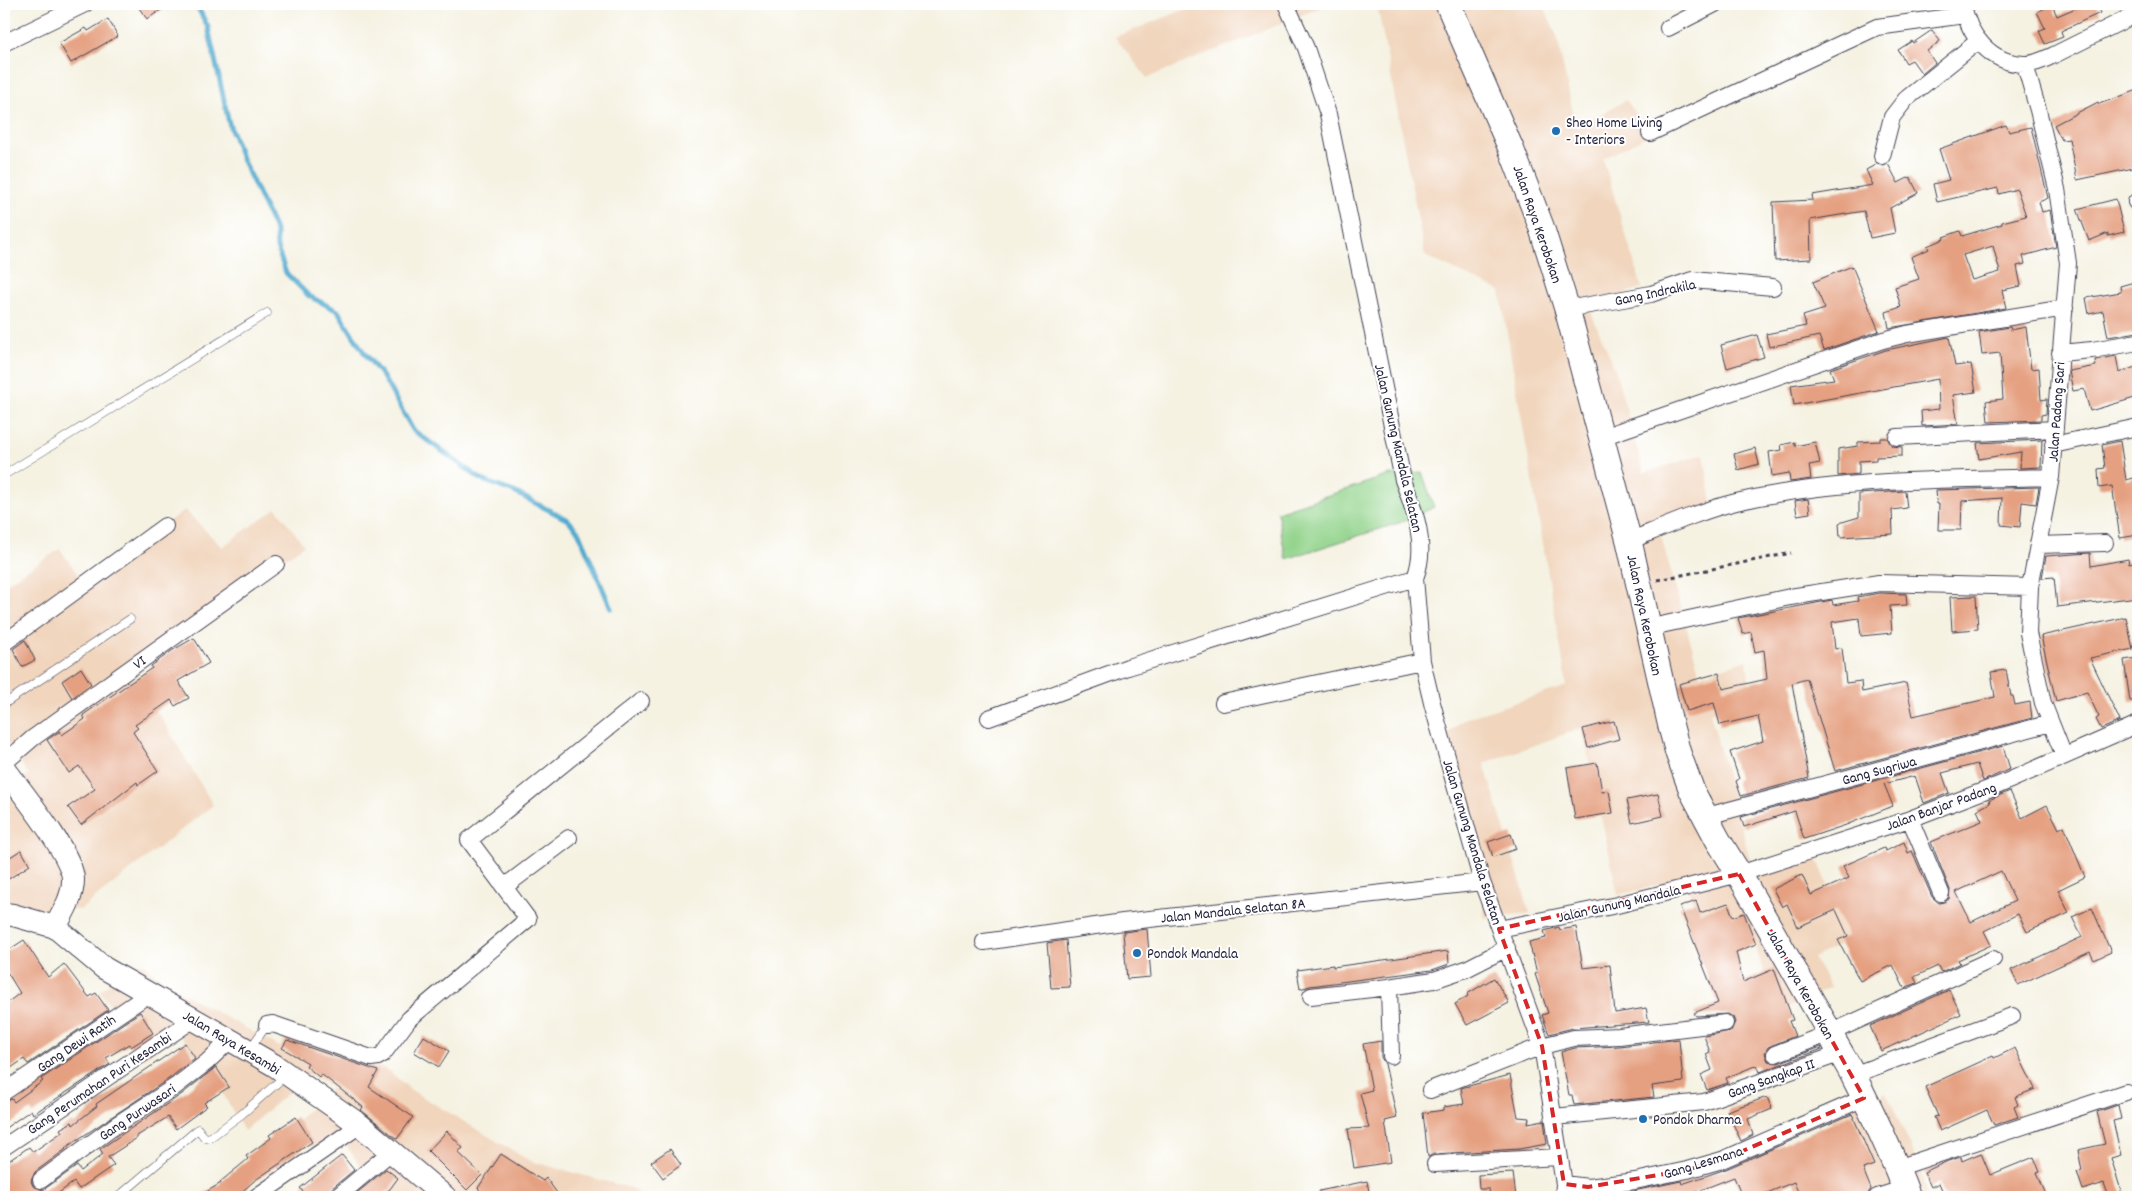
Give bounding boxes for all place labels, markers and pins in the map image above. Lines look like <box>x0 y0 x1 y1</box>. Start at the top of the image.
place label: Sheo Home Living - Interiors <box>1566 113 1662 152</box>
marker: Sheo Home Living - Interiors <box>1550 125 1562 137</box>
place label: Pondok Mandala <box>1147 944 1239 966</box>
marker: Pondok Mandala <box>1131 947 1143 959</box>
place label: Pondok Dharma <box>1653 1110 1742 1132</box>
marker: Pondok Dharma <box>1637 1113 1649 1125</box>

